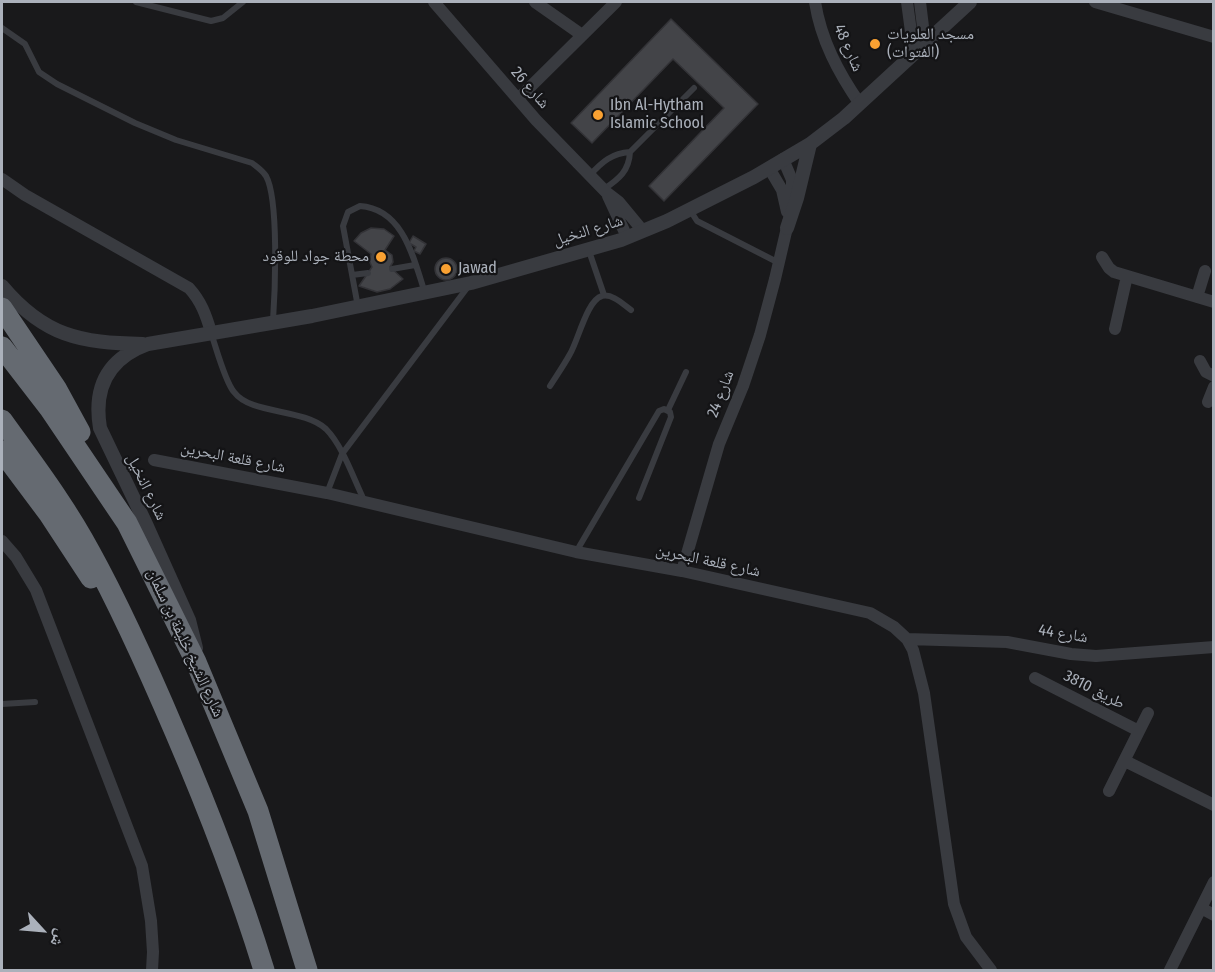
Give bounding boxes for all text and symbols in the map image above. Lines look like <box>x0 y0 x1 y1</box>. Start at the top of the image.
street label: شارع 48 <box>829 21 867 75</box>
place label: مسجد العلويات (الفتوات) <box>887 25 974 63</box>
marker: مسجد العلويات (الفتوات) <box>868 37 882 51</box>
street label: شارع 26 <box>507 63 553 113</box>
place label: Ibn Al-Hytham Islamic School <box>610 96 704 134</box>
marker: Ibn Al-Hytham Islamic School <box>591 108 605 122</box>
street label: شارع النخيل <box>551 211 625 251</box>
place label: محطة جواد للوقود <box>263 247 369 267</box>
marker: محطة جواد للوقود <box>374 250 388 264</box>
place label: Jawad <box>458 259 497 279</box>
marker: Jawad <box>439 262 453 276</box>
street label: شارع 24 <box>703 368 739 420</box>
street label: شارع قلعة البحرين <box>179 438 287 478</box>
street label: شارع النخيل <box>122 450 170 524</box>
street label: شارع قلعة البحرين <box>654 541 762 581</box>
street label: شارع الشيخ خليفة بن سلمان <box>142 566 228 720</box>
street label: شارع 44 <box>1037 621 1089 647</box>
street label: طريق 3810 <box>1060 666 1128 714</box>
north arrow <box>12 900 72 960</box>
text: ش <box>46 926 71 950</box>

